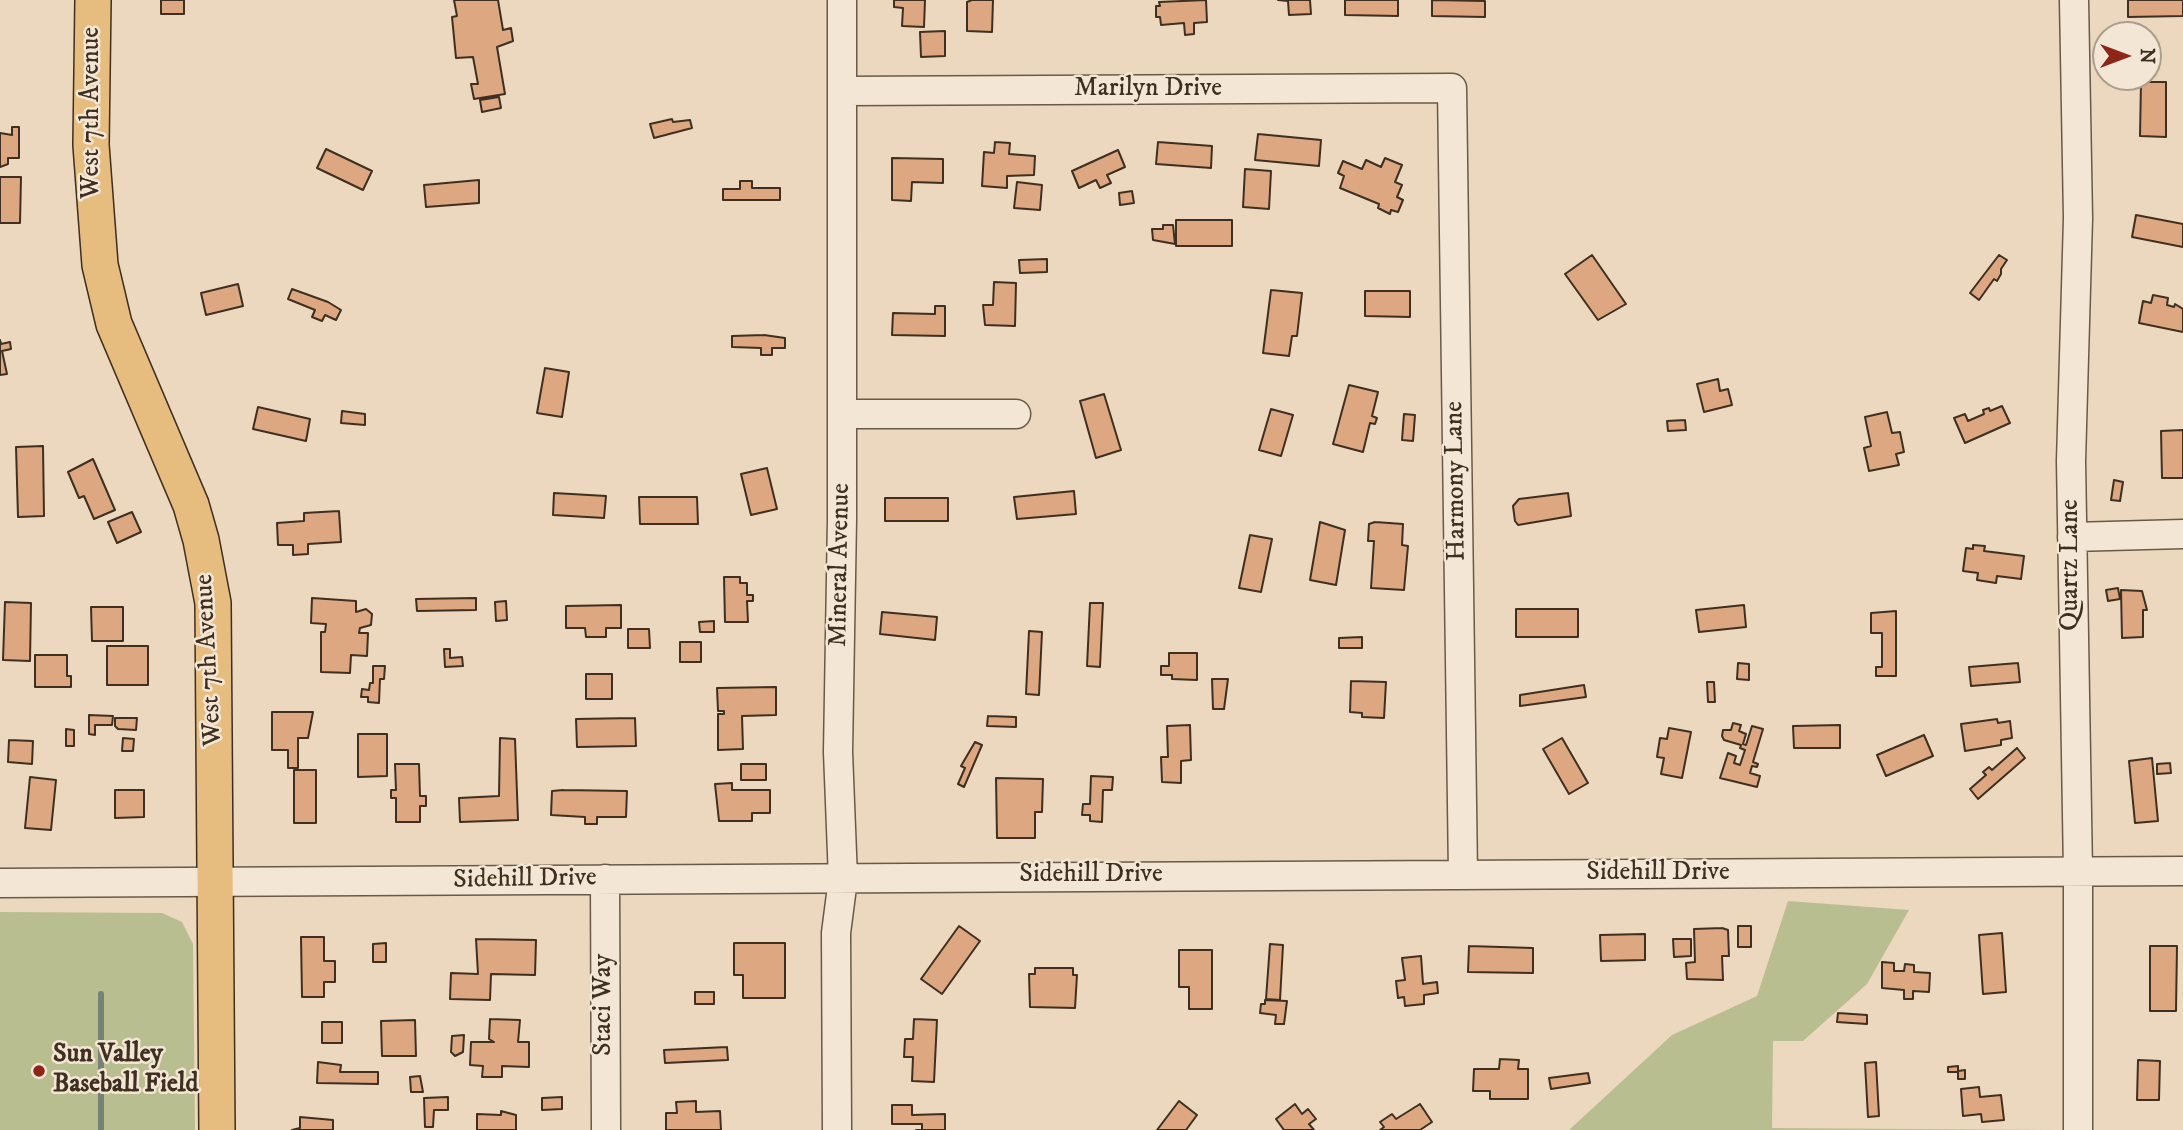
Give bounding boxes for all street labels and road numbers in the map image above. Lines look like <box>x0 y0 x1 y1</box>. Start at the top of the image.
street label: West 7th Avenue <box>77 27 109 199</box>
street label: Marilyn Drive <box>1074 74 1222 106</box>
street label: Harmony Lane <box>1440 401 1474 561</box>
street label: Mineral Avenue <box>824 483 858 647</box>
street label: Quartz Lane <box>2056 499 2088 631</box>
street label: West 7th Avenue <box>190 573 230 747</box>
street label: Sidehill Drive <box>1586 858 1730 890</box>
street label: Sidehill Drive <box>1019 860 1163 892</box>
street label: Sidehill Drive <box>453 863 597 897</box>
street label: Staci Way <box>589 954 621 1056</box>

